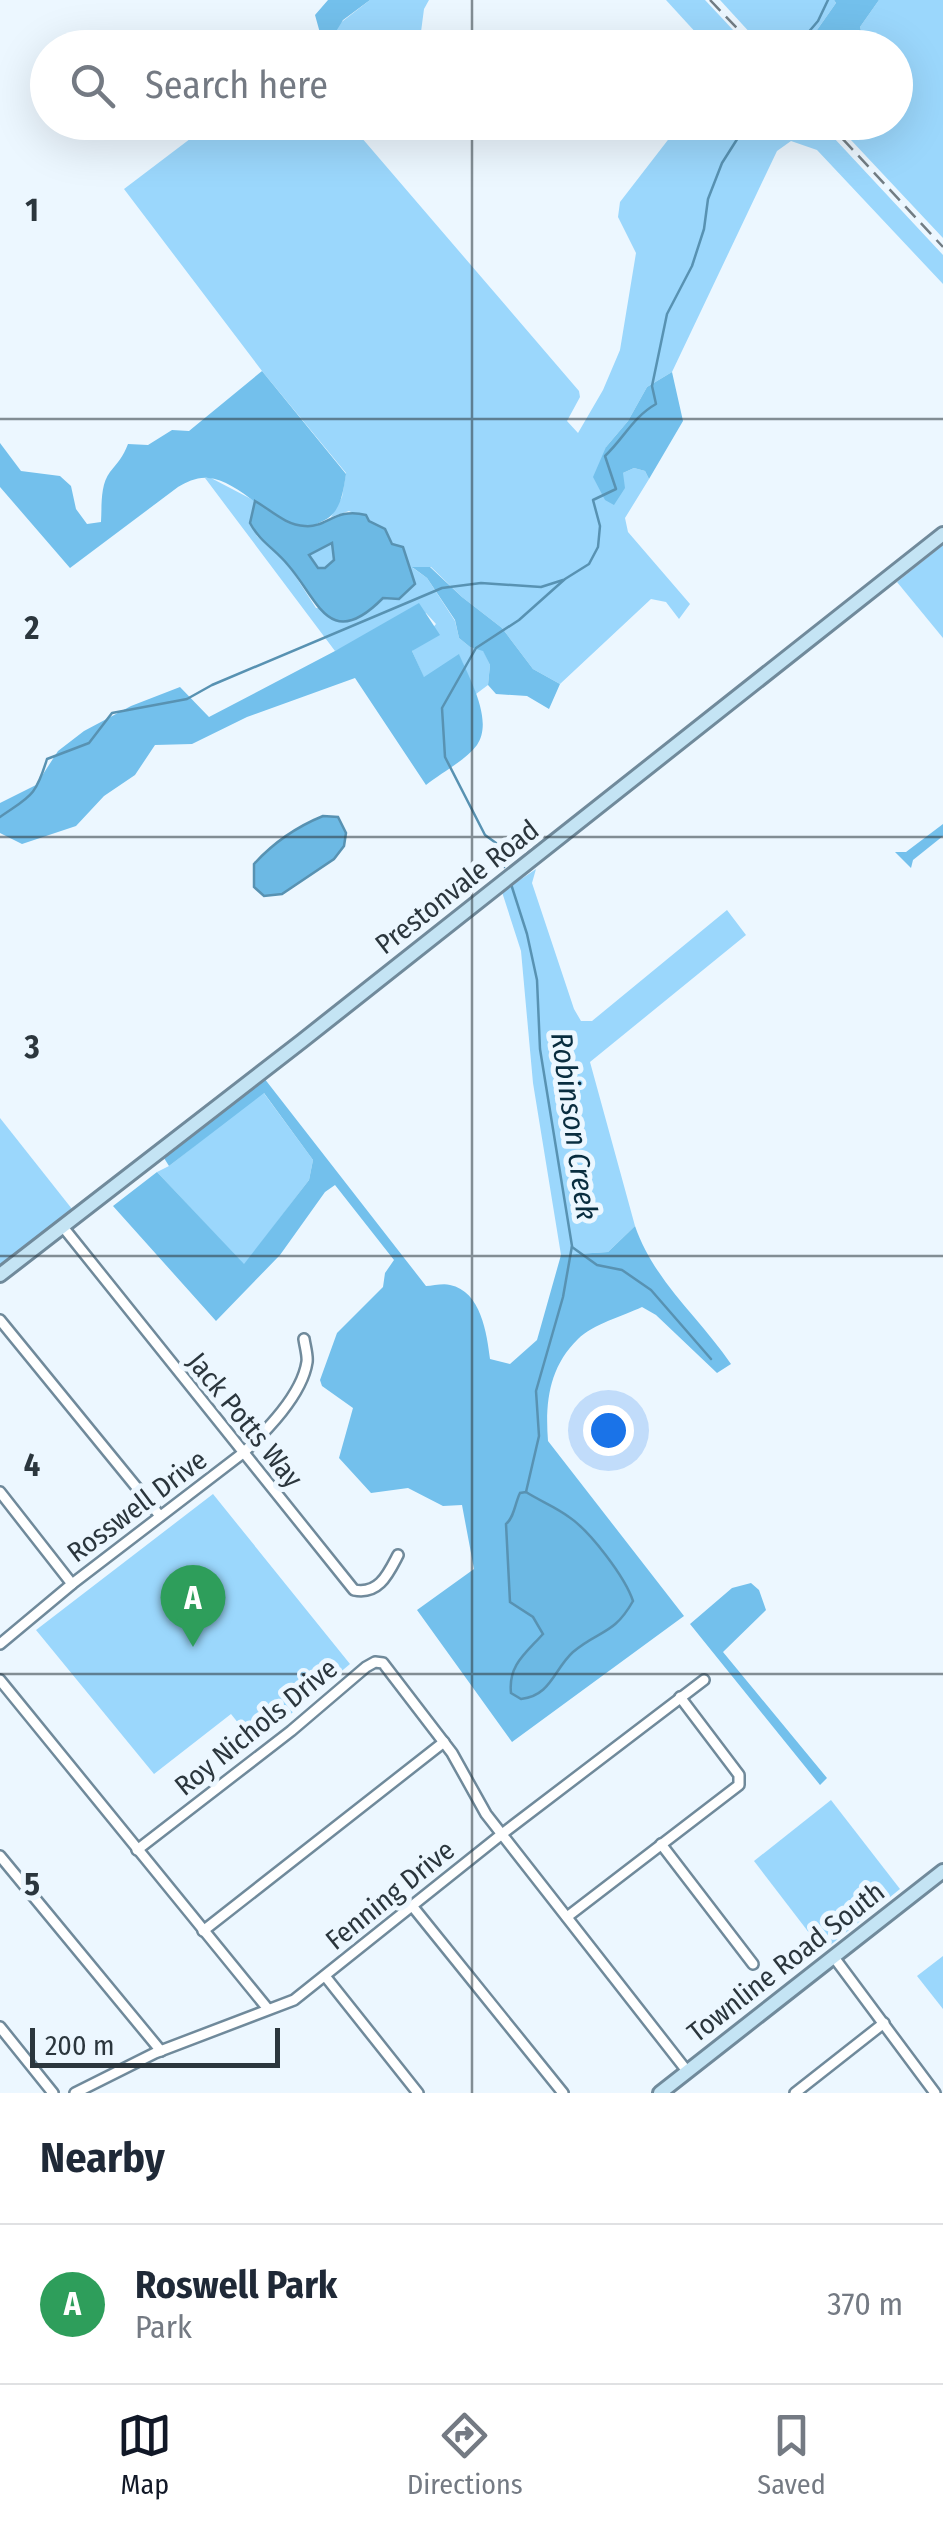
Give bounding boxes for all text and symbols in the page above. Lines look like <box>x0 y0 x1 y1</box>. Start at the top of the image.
search box <box>30 30 913 140</box>
icon: search <box>65 58 120 113</box>
text: Search here <box>145 62 328 108</box>
text: 1 <box>25 191 39 229</box>
text: 2 <box>24 609 40 647</box>
street label: Prestonvale Road <box>369 813 545 961</box>
text: 3 <box>23 1028 40 1066</box>
water label: Robinson Creek <box>543 1030 605 1222</box>
street label: Jack Potts Way <box>180 1346 310 1495</box>
your location <box>583 1405 634 1456</box>
street label: Rosswell Drive <box>61 1443 213 1569</box>
text: 4 <box>24 1446 40 1484</box>
pin: A <box>160 1564 226 1647</box>
street label: Roy Nichols Drive <box>168 1651 344 1803</box>
street label: Fenning Drive <box>319 1833 461 1957</box>
text: 5 <box>24 1865 40 1903</box>
street label: Townline Road South <box>681 1875 891 2049</box>
scale bar <box>30 2023 280 2068</box>
text: 200 m <box>45 2029 115 2062</box>
text: Nearby <box>40 2133 165 2183</box>
text: Roswell Park <box>135 2262 337 2308</box>
text: A <box>64 2285 81 2323</box>
text: 370 m <box>827 2285 903 2323</box>
text: Park <box>135 2308 192 2346</box>
tab: Map <box>117 2408 172 2501</box>
tab: Directions <box>407 2408 523 2501</box>
tab: Saved <box>757 2408 826 2501</box>

